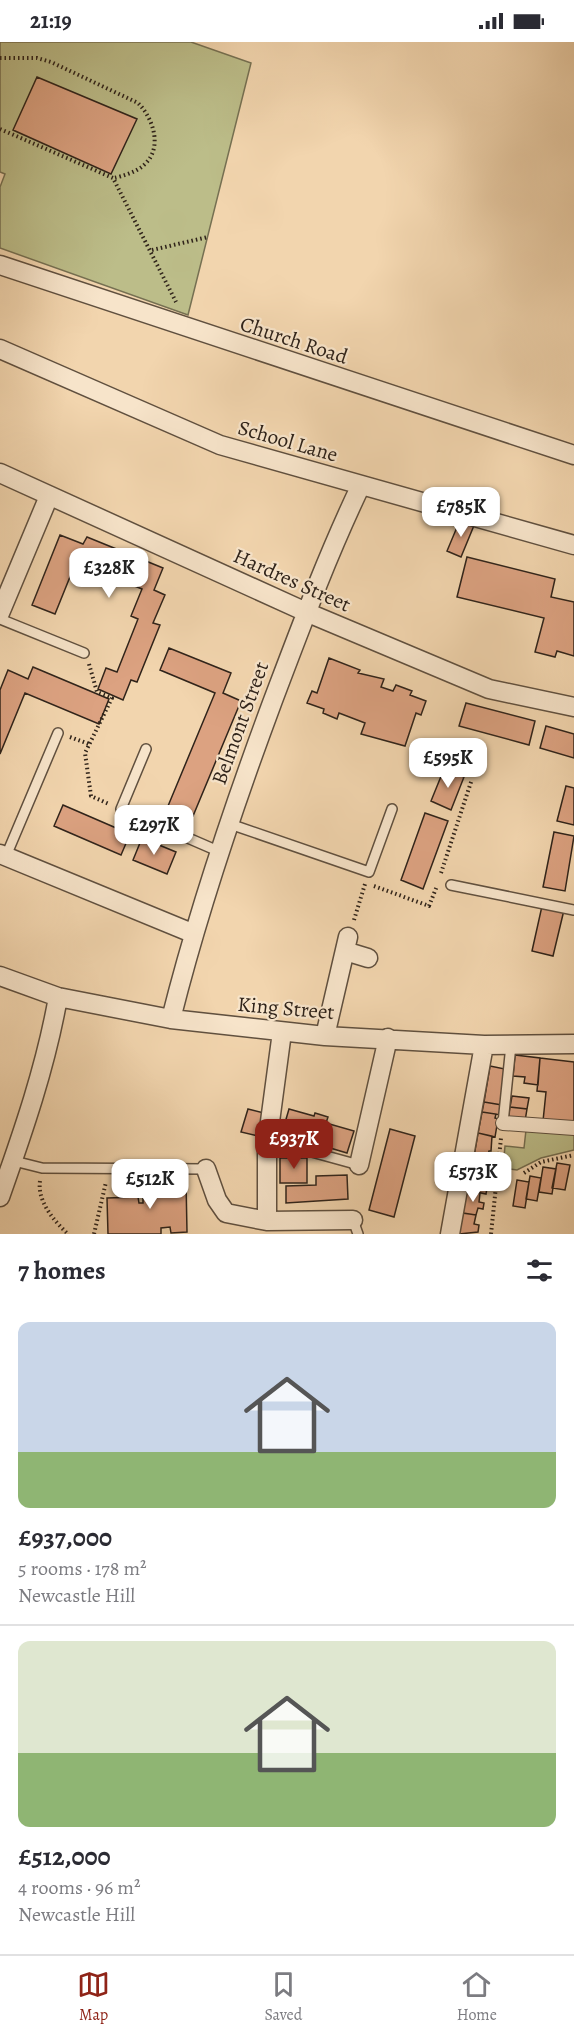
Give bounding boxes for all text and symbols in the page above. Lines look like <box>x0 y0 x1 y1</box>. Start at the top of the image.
text: 21:19 <box>30 6 72 36</box>
street label: Church Road <box>237 309 352 371</box>
street label: School Lane <box>235 413 341 469</box>
pin: £785K <box>419 487 503 538</box>
text: £785K <box>436 493 486 520</box>
street label: Hardres Street <box>229 542 355 618</box>
pin: £328K <box>67 548 151 599</box>
text: £328K <box>83 554 135 581</box>
street label: Belmont Street <box>205 658 275 788</box>
pin: £595K <box>406 738 490 789</box>
text: £595K <box>423 744 473 771</box>
pin: £297K <box>112 805 196 856</box>
text: £297K <box>129 811 179 838</box>
street label: King Street <box>236 990 336 1026</box>
pin: £937K <box>252 1119 336 1170</box>
text: £937K <box>269 1125 319 1152</box>
pin: £573K <box>431 1152 515 1203</box>
text: £573K <box>448 1158 498 1185</box>
pin: £512K <box>108 1159 192 1210</box>
text: £512K <box>126 1165 174 1192</box>
text: 7 homes <box>18 1253 106 1288</box>
icon: filters <box>523 1254 556 1287</box>
icon: home <box>233 1361 341 1469</box>
text: £937,000 <box>18 1520 112 1555</box>
text: 5 rooms · 178 m² <box>18 1555 147 1582</box>
text: Newcastle Hill <box>18 1582 135 1609</box>
icon: home <box>233 1680 341 1788</box>
text: £512,000 <box>18 1839 111 1874</box>
text: 4 rooms · 96 m² <box>18 1874 140 1901</box>
text: Newcastle Hill <box>18 1901 135 1928</box>
tab: Map <box>77 1968 110 2026</box>
tab: Saved <box>264 1968 302 2026</box>
tab: Home <box>457 1968 497 2026</box>

